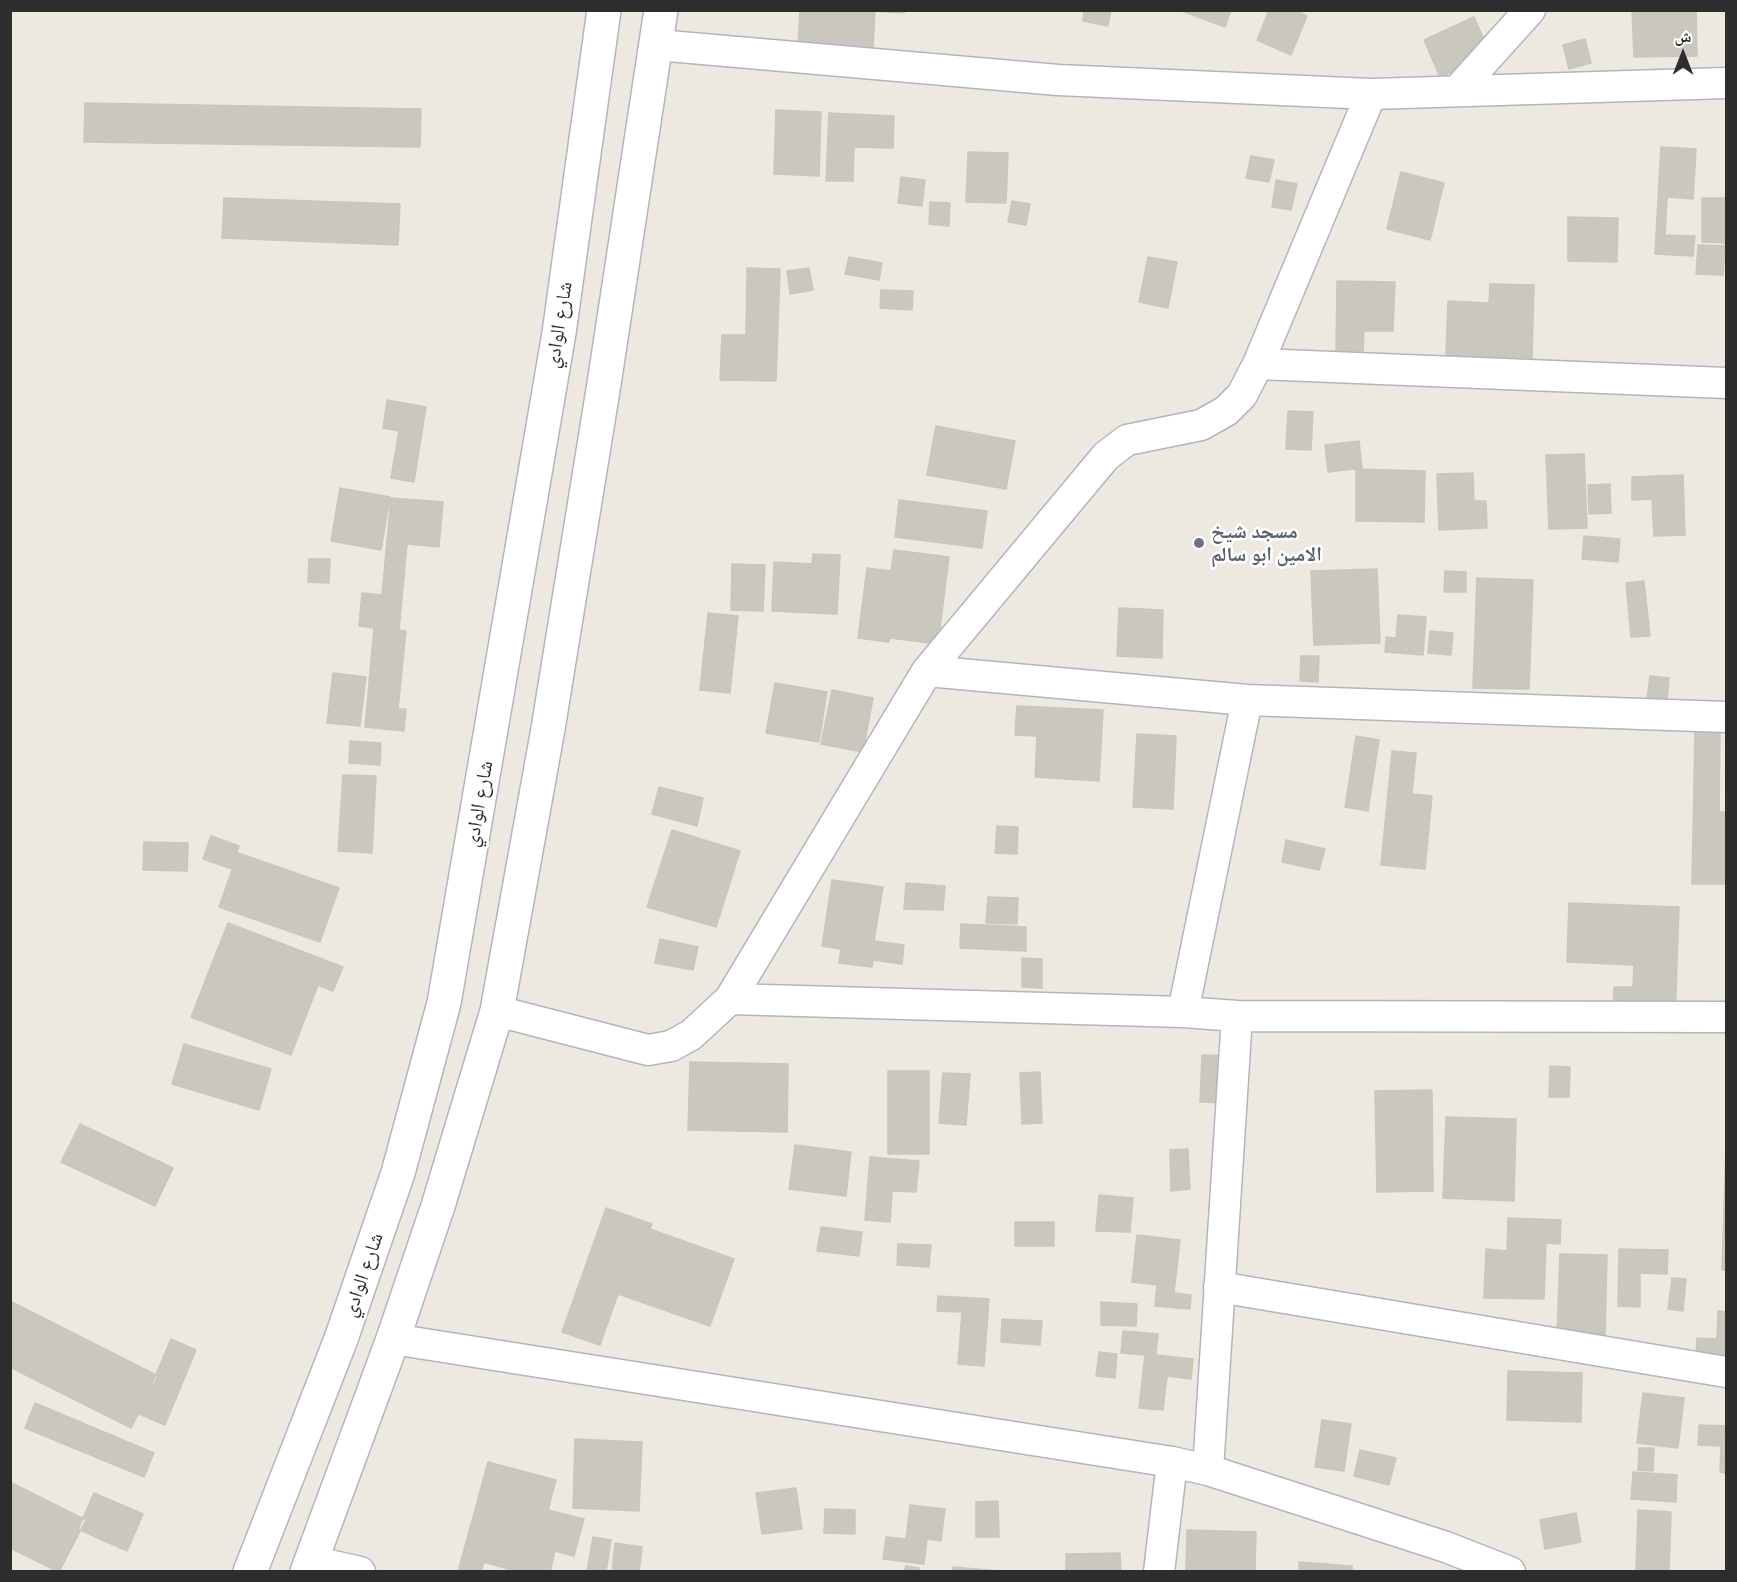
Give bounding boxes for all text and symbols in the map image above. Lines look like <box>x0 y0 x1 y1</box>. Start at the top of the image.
north arrow <box>1653 24 1713 84</box>
text: ش <box>1675 26 1691 46</box>
street label: شارع الوادي <box>540 280 578 370</box>
place label: مسجد شيخ الامين ابو سالم <box>1211 520 1322 567</box>
marker: مسجد شيخ الامين ابو سالم <box>1192 536 1206 550</box>
street label: شارع الوادي <box>460 759 498 849</box>
street label: شارع الوادي <box>337 1230 389 1320</box>

